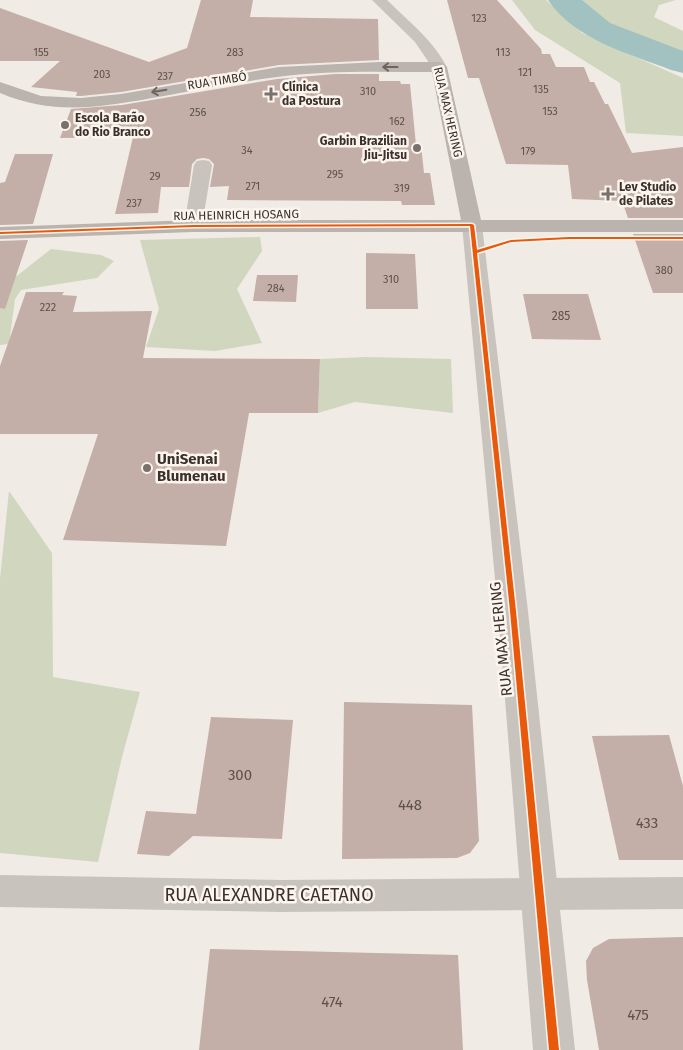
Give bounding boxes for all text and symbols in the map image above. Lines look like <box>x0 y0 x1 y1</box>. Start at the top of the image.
house number: 123 <box>471 12 487 25</box>
house number: 155 <box>33 46 49 59</box>
house number: 283 <box>227 46 244 59</box>
house number: 113 <box>496 46 510 59</box>
one-way arrow <box>382 62 398 72</box>
street label: RUA MAX HERING <box>431 66 465 158</box>
house number: 121 <box>518 66 532 79</box>
house number: 203 <box>94 68 110 81</box>
street label: RUA TIMBÓ <box>186 68 248 93</box>
house number: 237 <box>157 70 173 83</box>
place label: Clínica da Postura <box>282 80 341 108</box>
house number: 135 <box>533 83 549 96</box>
house number: 310 <box>360 85 376 98</box>
one-way arrow <box>152 87 168 97</box>
marker: Clínica da Postura <box>264 87 278 101</box>
house number: 153 <box>542 105 558 118</box>
house number: 256 <box>190 106 207 119</box>
place label: Escola Barão do Rio Branco <box>75 111 151 139</box>
house number: 162 <box>389 115 405 128</box>
marker: Escola Barão do Rio Branco <box>59 119 71 131</box>
place label: Garbin Brazilian Jiu-Jitsu <box>320 134 407 162</box>
marker: Garbin Brazilian Jiu-Jitsu <box>411 142 423 154</box>
house number: 34 <box>241 144 253 157</box>
house number: 179 <box>520 145 536 158</box>
house number: 295 <box>327 168 344 181</box>
house number: 29 <box>149 170 161 183</box>
house number: 271 <box>246 180 260 193</box>
place label: Lev Studio de Pilates <box>619 180 676 208</box>
house number: 319 <box>394 182 410 195</box>
marker: Lev Studio de Pilates <box>601 187 615 201</box>
house number: 237 <box>126 197 142 210</box>
street label: RUA HEINRICH HOSANG <box>173 207 299 223</box>
house number: 380 <box>655 264 673 277</box>
house number: 310 <box>383 273 399 286</box>
house number: 284 <box>267 282 285 295</box>
house number: 222 <box>40 301 56 314</box>
house number: 285 <box>552 309 570 323</box>
place label: UniSenai Blumenau <box>157 450 226 485</box>
marker: UniSenai Blumenau <box>141 462 153 474</box>
street label: RUA MAX HERING <box>486 581 516 697</box>
house number: 300 <box>228 766 252 784</box>
house number: 448 <box>398 796 422 814</box>
house number: 433 <box>636 814 658 832</box>
street label: RUA ALEXANDRE CAETANO <box>164 884 374 906</box>
house number: 474 <box>321 993 343 1011</box>
house number: 475 <box>627 1006 649 1024</box>

